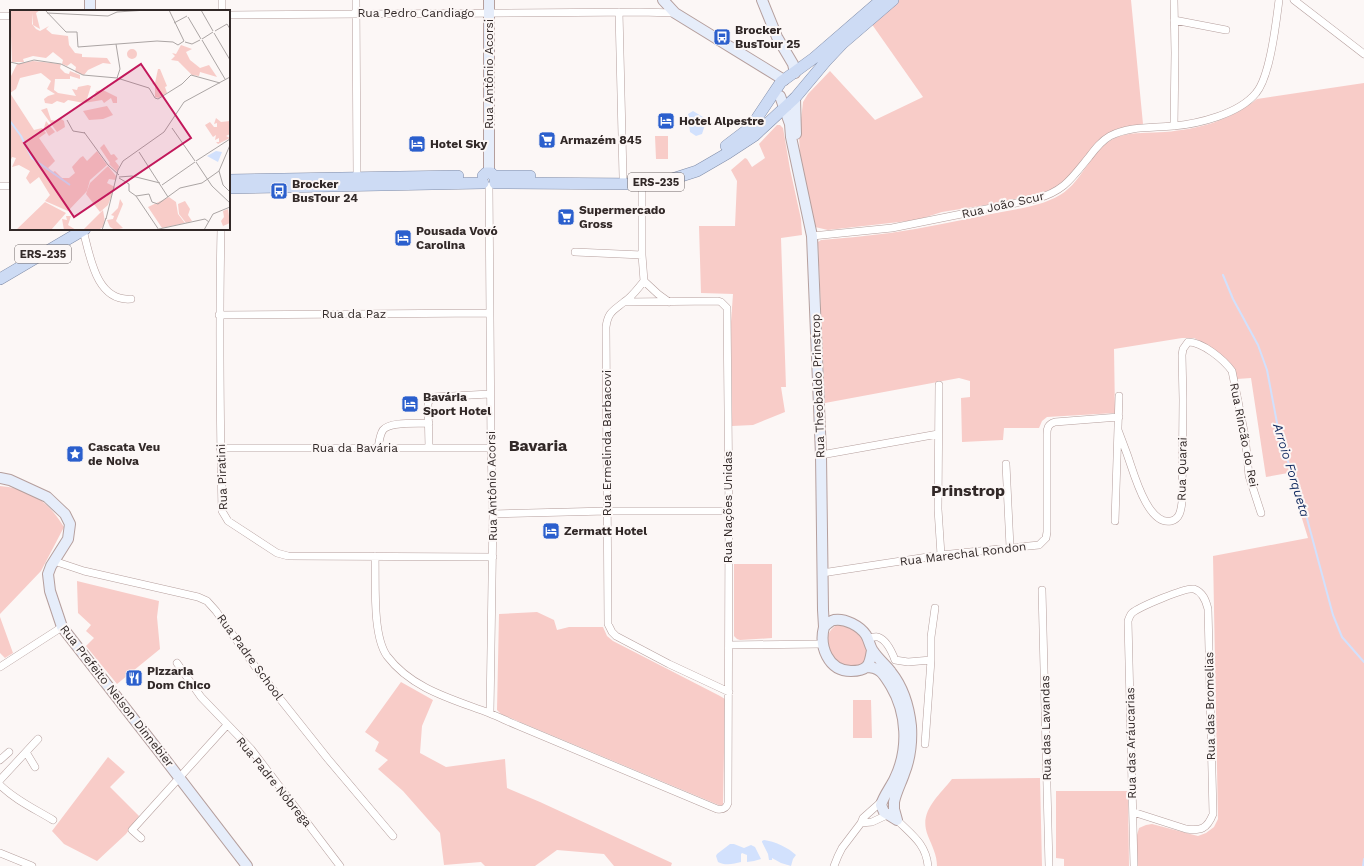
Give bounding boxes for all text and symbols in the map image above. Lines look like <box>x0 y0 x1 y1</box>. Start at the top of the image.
street label: Rua Pedro Candiago <box>357 6 475 20</box>
inset map <box>10 10 230 230</box>
street label: Rua Antônio Acorsi <box>482 19 496 129</box>
place label: Brocker BusTour 25 <box>735 23 800 51</box>
bus stop icon: Brocker BusTour 25 <box>712 27 732 47</box>
hotel icon: Hotel Alpestre <box>656 111 676 131</box>
place label: Hotel Alpestre <box>679 114 764 128</box>
supermarket icon: Armazém 845 <box>537 130 557 150</box>
place label: Armazém 845 <box>560 133 642 147</box>
hotel icon: Hotel Sky <box>407 134 427 154</box>
place label: Hotel Sky <box>430 137 488 151</box>
road number: ERS-235 <box>628 173 684 191</box>
place label: Brocker BusTour 24 <box>292 177 358 205</box>
bus stop icon: Brocker BusTour 24 <box>269 181 289 201</box>
street label: Rua João Scur <box>960 189 1046 221</box>
place label: Supermercado Gross <box>579 203 666 231</box>
supermarket icon: Supermercado Gross <box>556 207 576 227</box>
place label: Pousada Vovó Carolina <box>416 224 498 252</box>
hotel icon: Pousada Vovó Carolina <box>393 228 413 248</box>
road number: ERS-235 <box>15 245 71 263</box>
street label: Rua da Paz <box>322 307 386 321</box>
street label: Rua Theobaldo Prinstrop <box>808 314 828 458</box>
street label: Rua Ermelinda Barbacovi <box>600 370 614 516</box>
street label: Rua Rincão do Rei <box>1227 382 1261 488</box>
place label: Bavária Sport Hotel <box>423 390 491 418</box>
hotel icon: Bavária Sport Hotel <box>400 394 420 414</box>
water label: Arroio Forqueta <box>1270 421 1313 519</box>
street label: Rua Antônio Acorsi <box>484 431 500 541</box>
district label: Bavaria <box>509 436 568 455</box>
street label: Rua Quarai <box>1174 437 1190 501</box>
place label: Cascata Veu de Noiva <box>88 440 160 468</box>
street label: Rua da Bavária <box>312 441 398 455</box>
place icon: Cascata Veu de Noiva <box>65 444 85 464</box>
street label: Rua Piratini <box>214 444 230 510</box>
street label: Rua Nações Unidas <box>721 451 735 563</box>
district label: Prinstrop <box>931 481 1005 500</box>
hotel icon: Zermatt Hotel <box>541 521 561 541</box>
place label: Zermatt Hotel <box>564 524 647 538</box>
street label: Rua Marechal Rondon <box>899 539 1027 569</box>
street label: Rua Padre School <box>214 611 286 703</box>
street label: Rua Prefeito Nelson Dinnebier <box>57 622 177 770</box>
street label: Rua das Bromelias <box>1202 652 1218 760</box>
place label: Pizzaria Dom Chico <box>147 664 211 692</box>
restaurant icon: Pizzaria Dom Chico <box>124 668 144 688</box>
street label: Rua das Lavandas <box>1038 675 1054 781</box>
street label: Rua das Aráucarias <box>1123 687 1139 799</box>
street label: Rua Padre Nóbrega <box>233 734 315 830</box>

